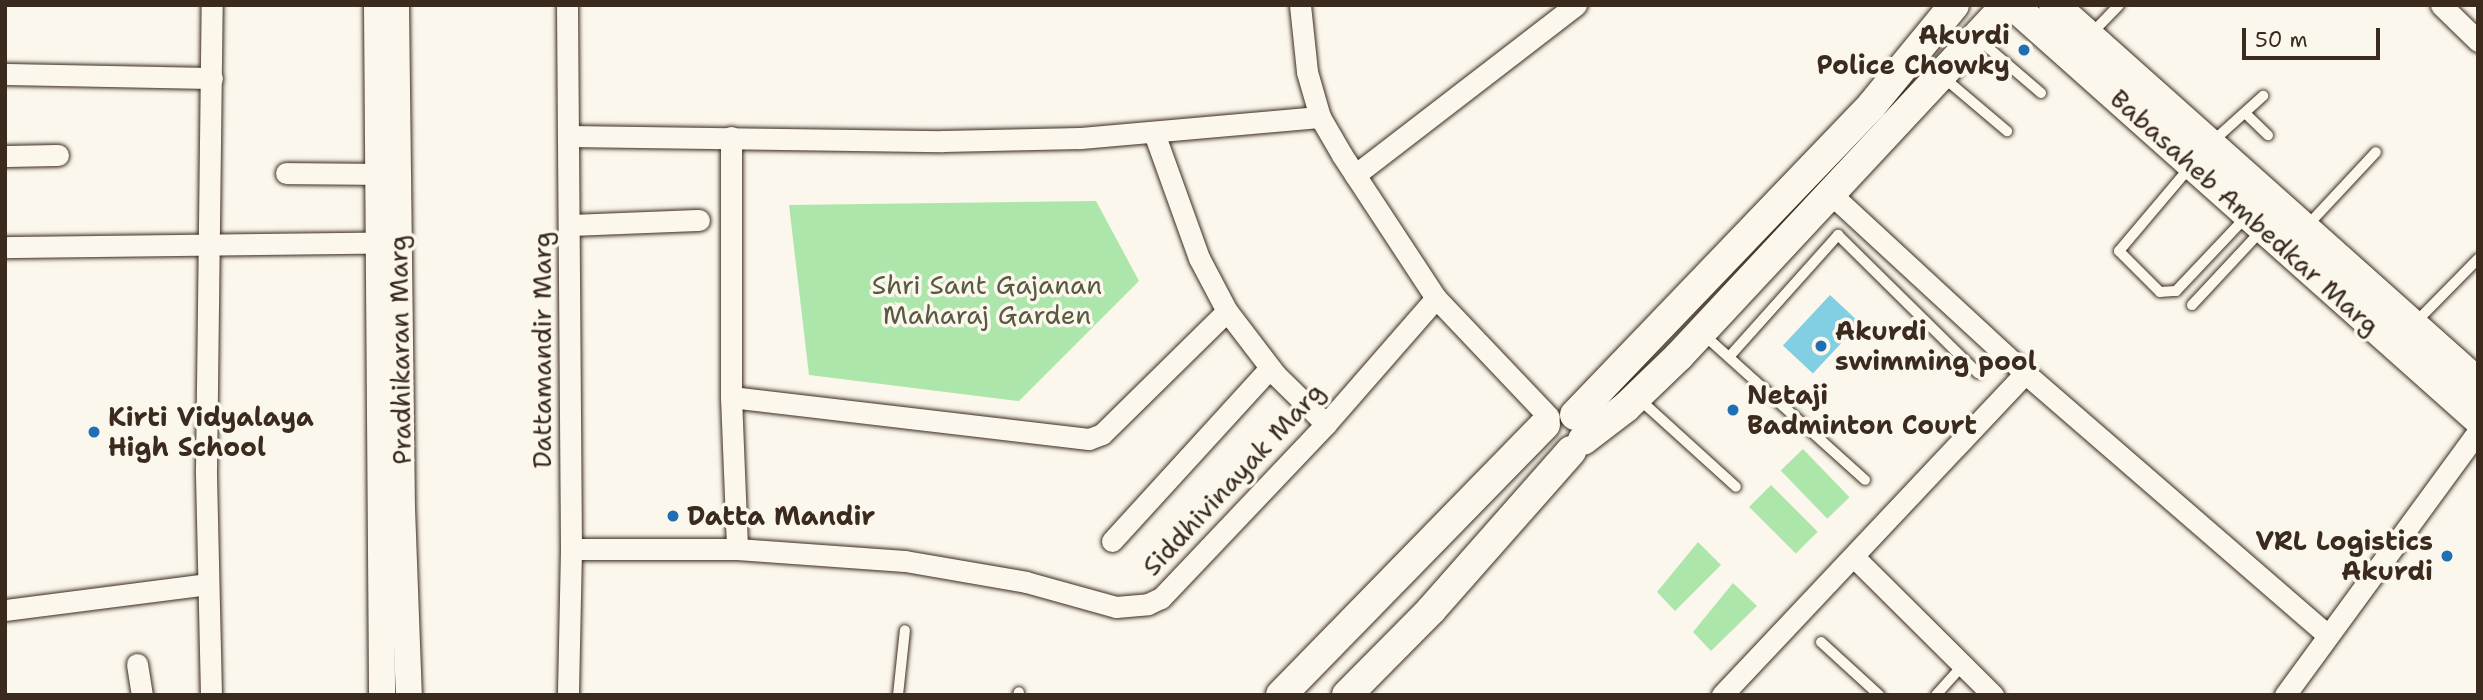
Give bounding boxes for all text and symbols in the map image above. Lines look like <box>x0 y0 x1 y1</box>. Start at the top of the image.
scale bar <box>2245 14 2383 58</box>
place label: Akurdi Police Chowky <box>1816 19 2010 80</box>
text: 50 m <box>2255 26 2308 54</box>
marker: Akurdi Police Chowky <box>2016 42 2032 58</box>
street label: Babasaheb Ambedkar Marg <box>2104 83 2386 341</box>
street label: Dattamandir Marg <box>526 232 558 468</box>
street label: Pradhikaran Marg <box>382 235 418 465</box>
park label: Shri Sant Gajanan Maharaj Garden <box>872 269 1102 330</box>
place label: Akurdi swimming pool <box>1835 315 2037 376</box>
marker: Akurdi swimming pool <box>1813 338 1829 354</box>
street label: Siddhivinayak Marg <box>1136 376 1330 582</box>
place label: Netaji Badminton Court <box>1747 379 1977 440</box>
place label: Kirti Vidyalaya High School <box>108 401 314 462</box>
marker: Netaji Badminton Court <box>1725 402 1741 418</box>
marker: Kirti Vidyalaya High School <box>86 424 102 440</box>
place label: Datta Mandir <box>687 500 875 532</box>
marker: Datta Mandir <box>665 508 681 524</box>
place label: VRL Logistics Akurdi <box>2255 525 2433 586</box>
marker: VRL Logistics Akurdi <box>2439 548 2455 564</box>

